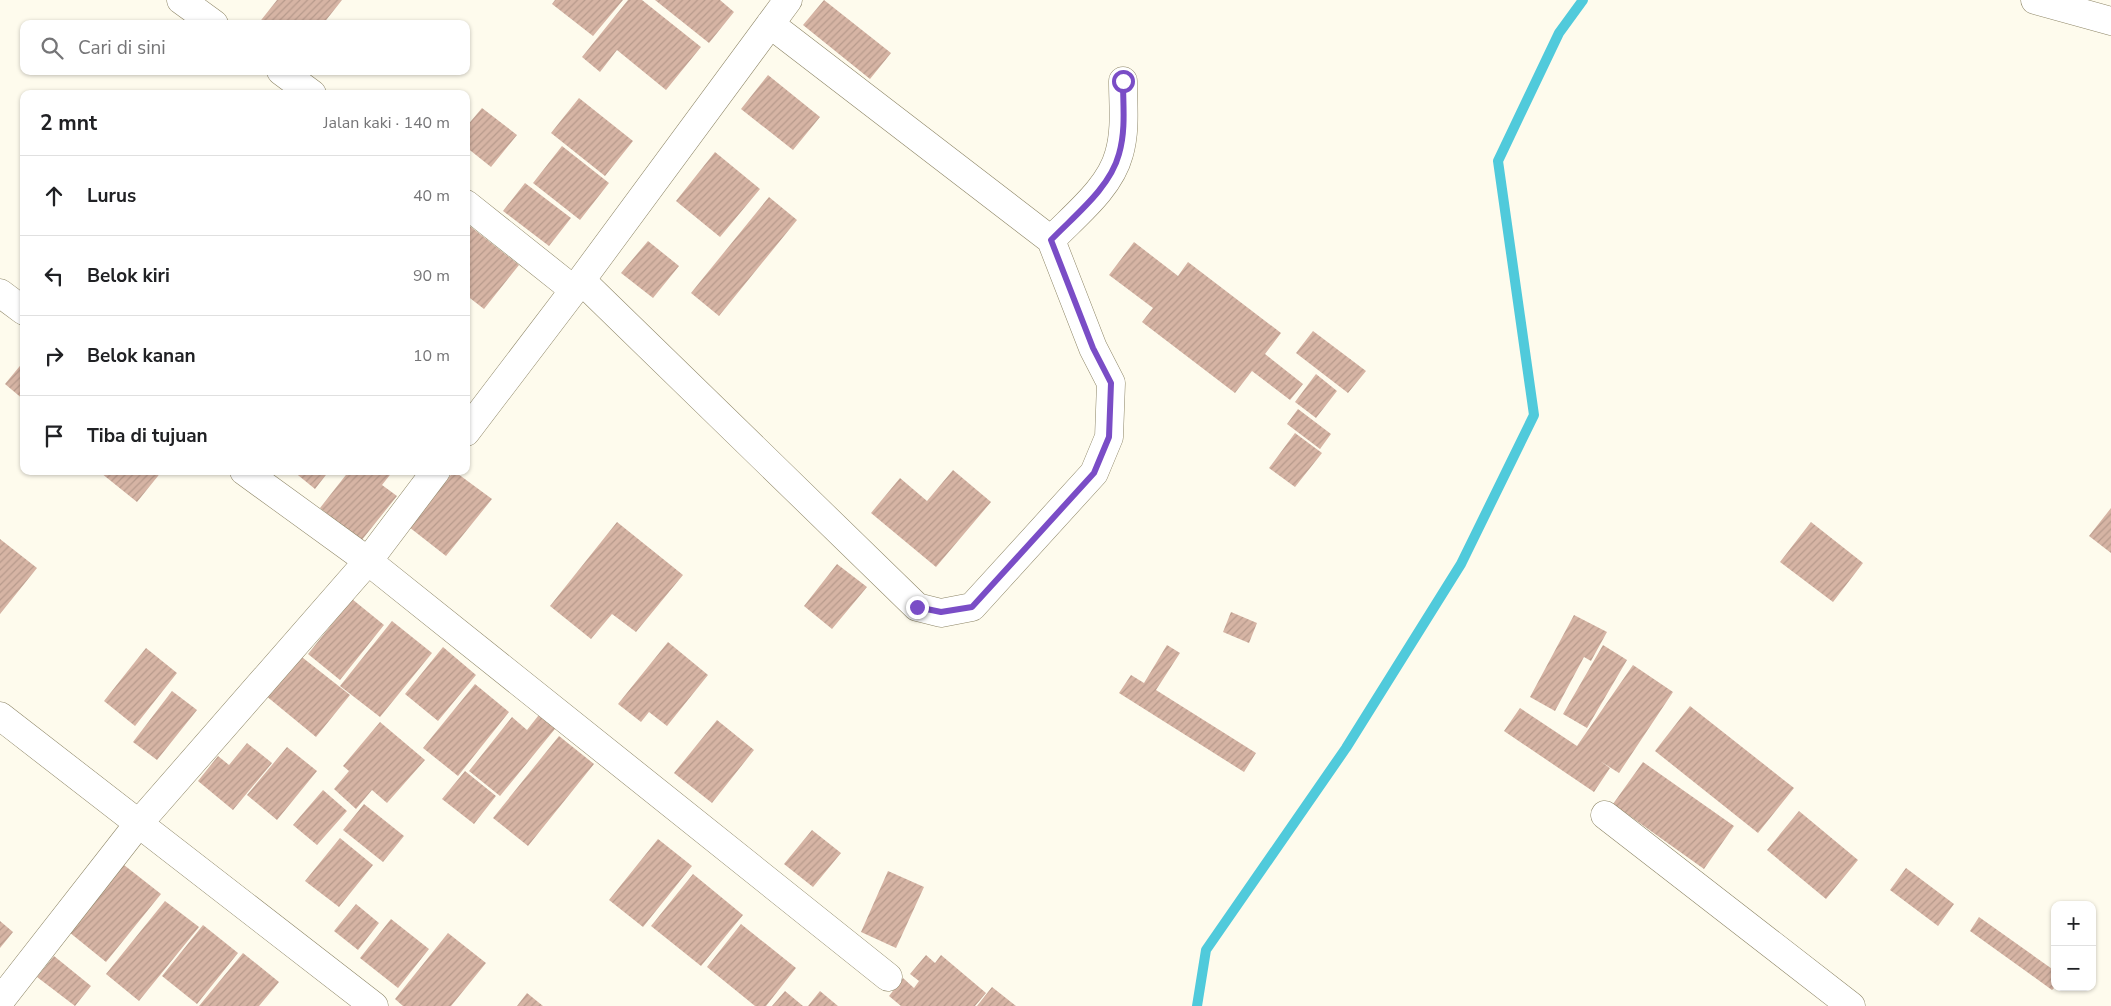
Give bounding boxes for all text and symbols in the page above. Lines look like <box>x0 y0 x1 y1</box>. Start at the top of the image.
search box <box>20 20 470 75</box>
icon: search <box>38 34 66 62</box>
text: Cari di sini <box>78 35 166 61</box>
route start <box>1112 70 1135 93</box>
text: 2 mnt <box>40 109 97 137</box>
text: Jalan kaki · 140 m <box>323 112 450 134</box>
icon: ahead <box>40 182 68 210</box>
text: Lurus <box>87 183 136 209</box>
text: 40 m <box>413 185 450 207</box>
icon: left <box>40 262 68 290</box>
text: Belok kiri <box>87 263 170 289</box>
text: 90 m <box>413 265 450 287</box>
icon: right <box>40 342 68 370</box>
text: Belok kanan <box>87 343 196 369</box>
text: 10 m <box>413 345 450 367</box>
icon: arrive <box>40 422 68 450</box>
text: Tiba di tujuan <box>87 423 208 449</box>
route end <box>906 596 929 619</box>
map controls <box>2051 901 2096 991</box>
button: + <box>2051 901 2096 946</box>
button: − <box>2051 946 2096 991</box>

